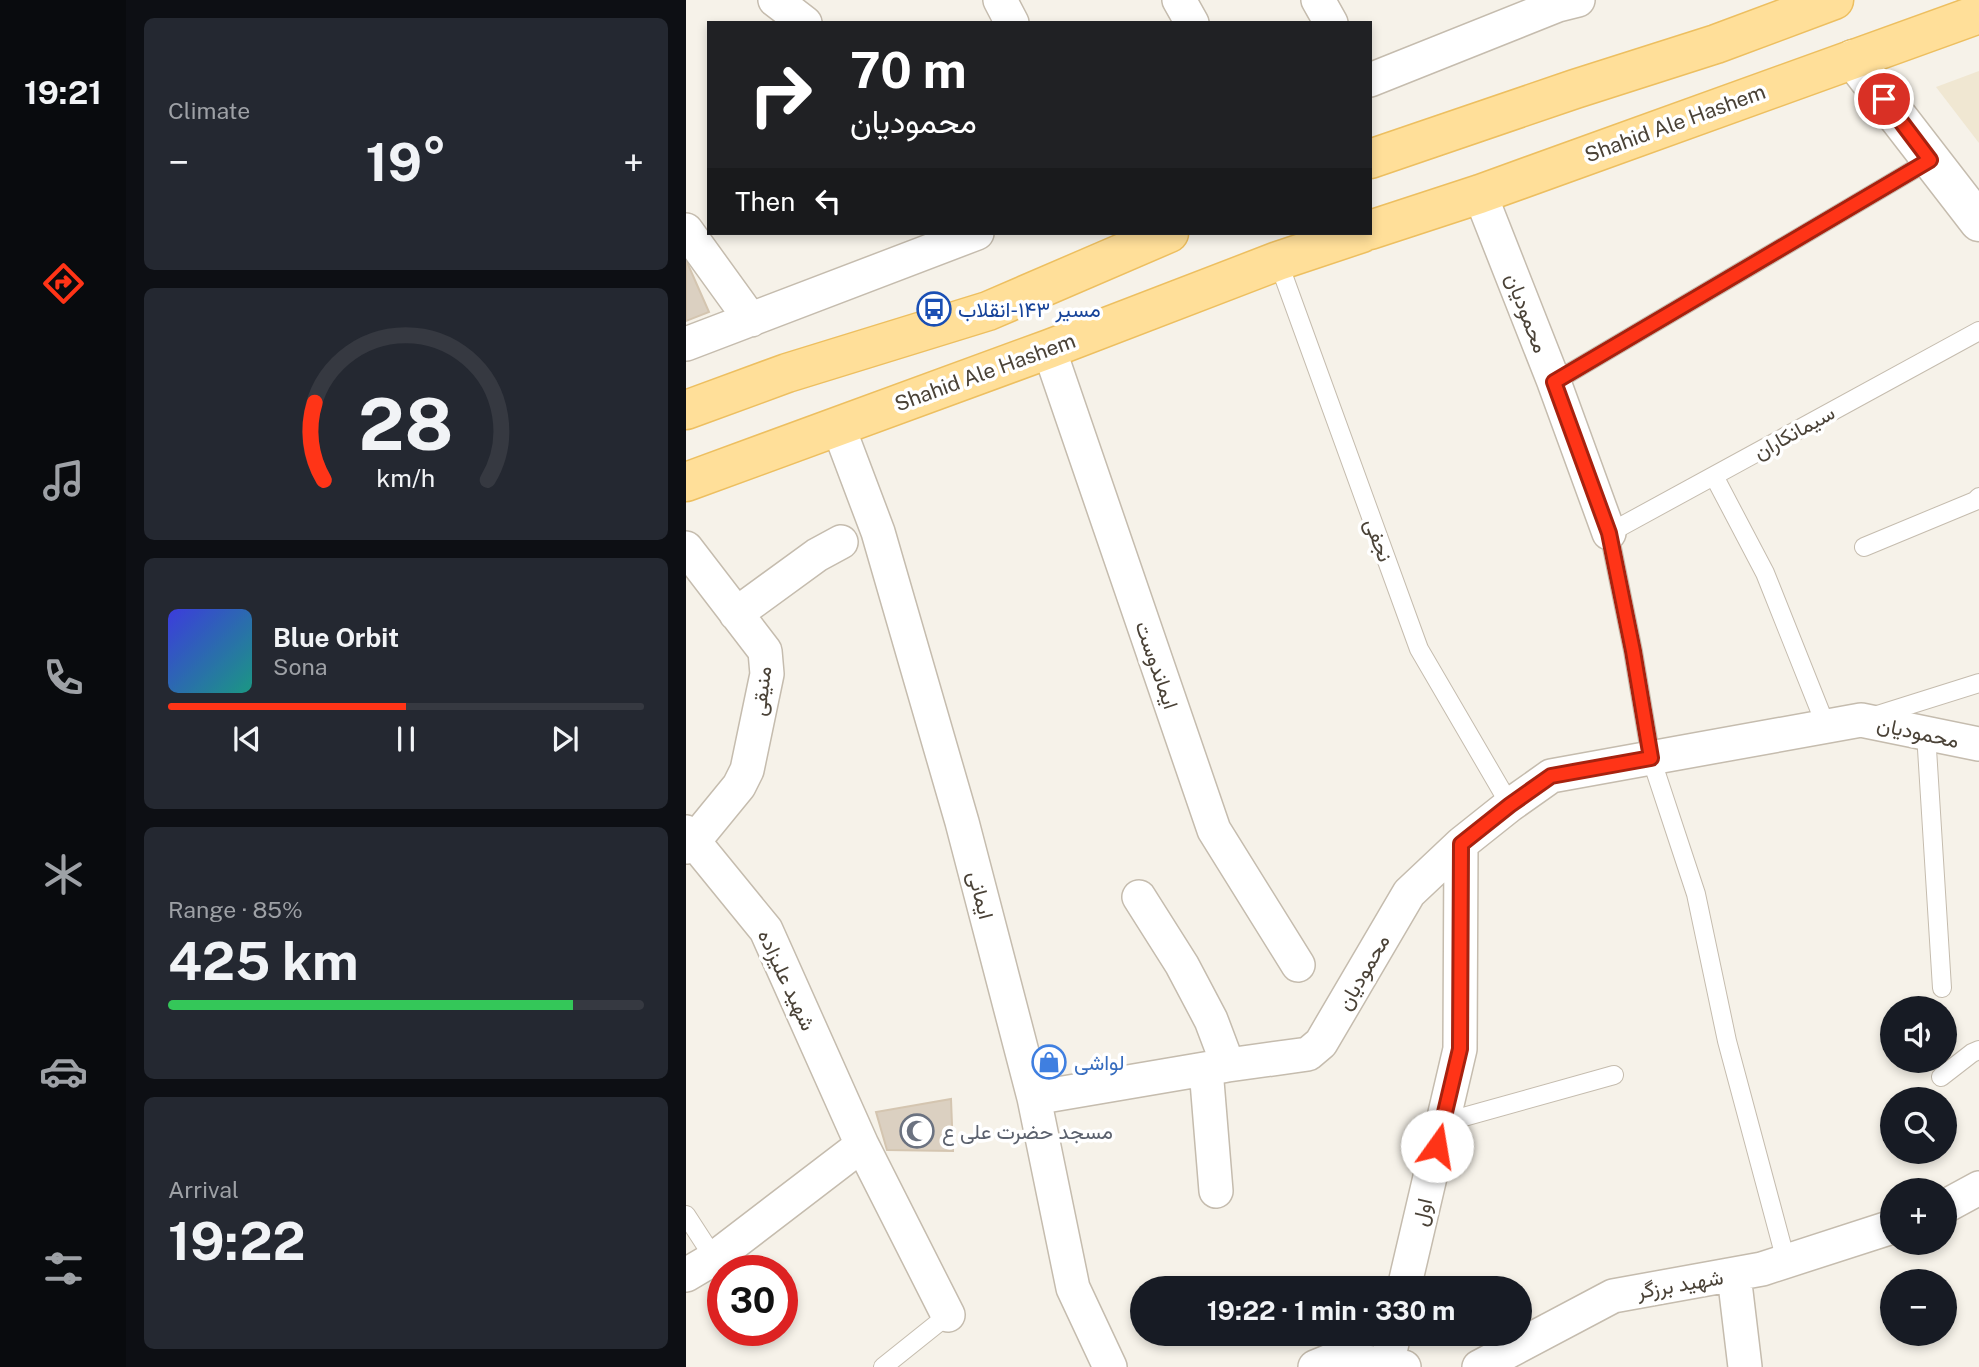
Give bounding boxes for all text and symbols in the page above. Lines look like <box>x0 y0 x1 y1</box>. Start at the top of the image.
text: 70 m <box>850 41 967 99</box>
icon: right <box>735 49 826 140</box>
pin <box>1854 69 1914 129</box>
text: 19:21 <box>24 74 102 111</box>
street label: Shahid Ale Hashem <box>1581 79 1769 167</box>
icon: arrive <box>1865 80 1903 118</box>
text: Climate <box>168 97 250 124</box>
text: محمودیان <box>850 103 977 140</box>
text: 19° <box>365 132 447 193</box>
text: − <box>168 140 189 185</box>
text: + <box>623 140 644 185</box>
icon: left <box>809 182 847 220</box>
text: Then <box>735 186 795 217</box>
icon: directions <box>39 259 88 308</box>
street label: محمودیان <box>1499 270 1554 357</box>
bus stop icon: مسیر ۱۴۳-انقلاب <box>915 290 953 328</box>
place label: مسیر ۱۴۳-انقلاب <box>958 297 1101 323</box>
street label: Shahid Ale Hashem <box>891 328 1079 416</box>
text: 28 <box>358 381 454 466</box>
street label: سیمانکاران <box>1749 400 1839 465</box>
icon: music <box>39 456 88 505</box>
text: km/h <box>377 462 435 492</box>
street label: نجفی <box>1360 515 1398 565</box>
street label: ایماندوست <box>1129 618 1184 713</box>
text: Blue Orbit <box>273 622 399 653</box>
icon: phone <box>39 653 88 702</box>
text: Sona <box>273 653 327 680</box>
street label: منیقی <box>746 665 776 717</box>
street label: محمودیان <box>1875 711 1961 754</box>
icon: previous <box>228 720 266 758</box>
icon: pause <box>387 720 425 758</box>
icon: next <box>546 720 584 758</box>
icon: climate <box>39 850 88 899</box>
street label: ایمانی <box>963 868 999 922</box>
text: Range · 85% <box>168 896 303 923</box>
street label: شهید علیزاده <box>752 926 821 1035</box>
street label: محمودیان <box>1331 930 1395 1015</box>
text: 425 km <box>168 931 359 992</box>
map controls <box>1880 996 1957 1346</box>
button: sound <box>1880 996 1957 1073</box>
shop icon: لواشی <box>1030 1043 1068 1081</box>
icon: car <box>39 1047 88 1096</box>
place label: لواشی <box>1074 1050 1124 1076</box>
button: search <box>1880 1087 1957 1164</box>
position arrow <box>1400 1109 1474 1183</box>
mosque icon: مسجد حضرت علی ع <box>898 1112 936 1150</box>
place label: مسجد حضرت علی ع <box>942 1119 1113 1146</box>
text: Arrival <box>168 1176 239 1203</box>
button: + <box>1880 1178 1957 1255</box>
street label: اول <box>1407 1196 1438 1229</box>
text: 19:22 <box>168 1211 306 1272</box>
icon: filters <box>39 1244 88 1293</box>
speed limit sign: 30 <box>707 1255 798 1346</box>
street label: شهید برزگر <box>1634 1264 1725 1305</box>
button: − <box>1880 1269 1957 1346</box>
text: 19:22 · 1 min · 330 m <box>1207 1295 1455 1326</box>

